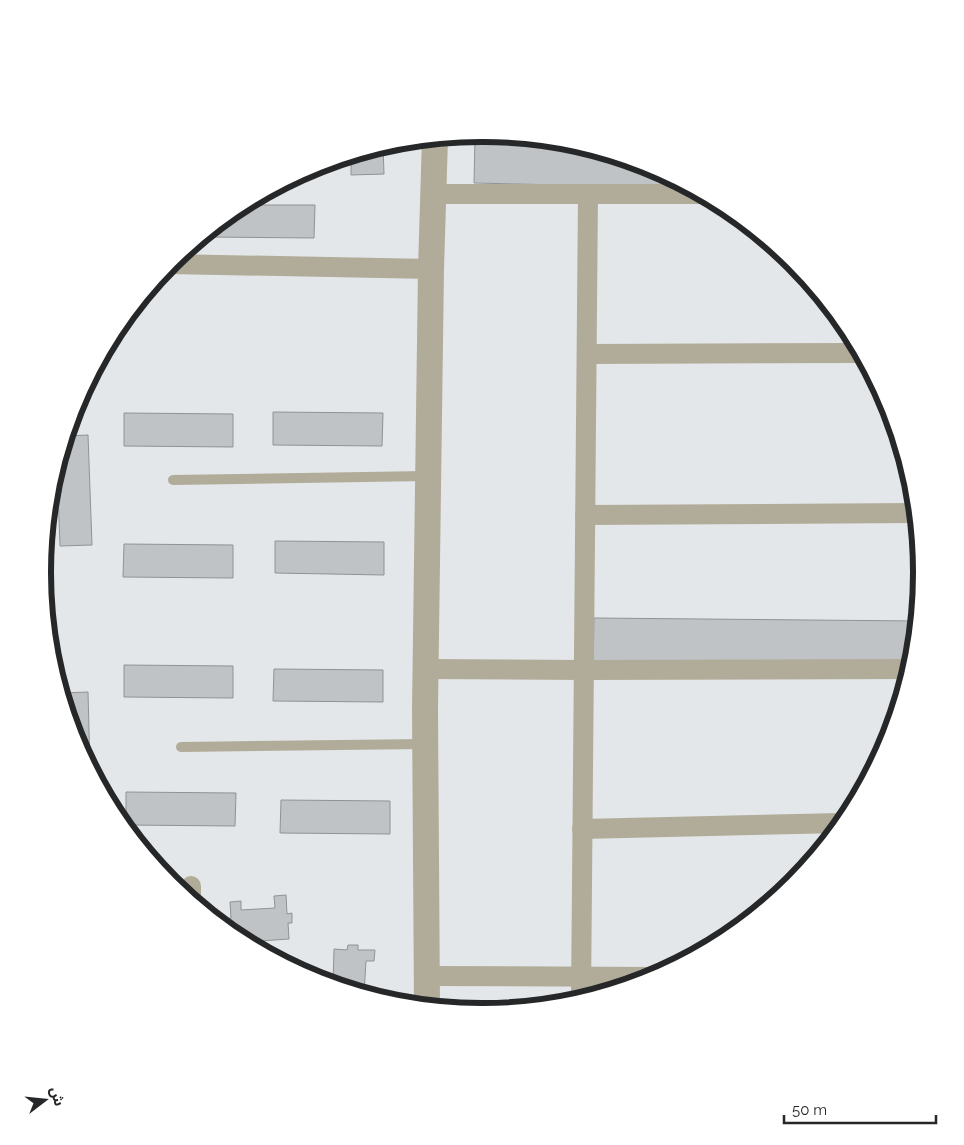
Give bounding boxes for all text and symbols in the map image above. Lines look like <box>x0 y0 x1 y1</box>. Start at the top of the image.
north arrow <box>20 1075 70 1125</box>
text: ش <box>47 1085 68 1108</box>
scale bar <box>784 1092 936 1124</box>
text: 50 m <box>792 1101 827 1119</box>

